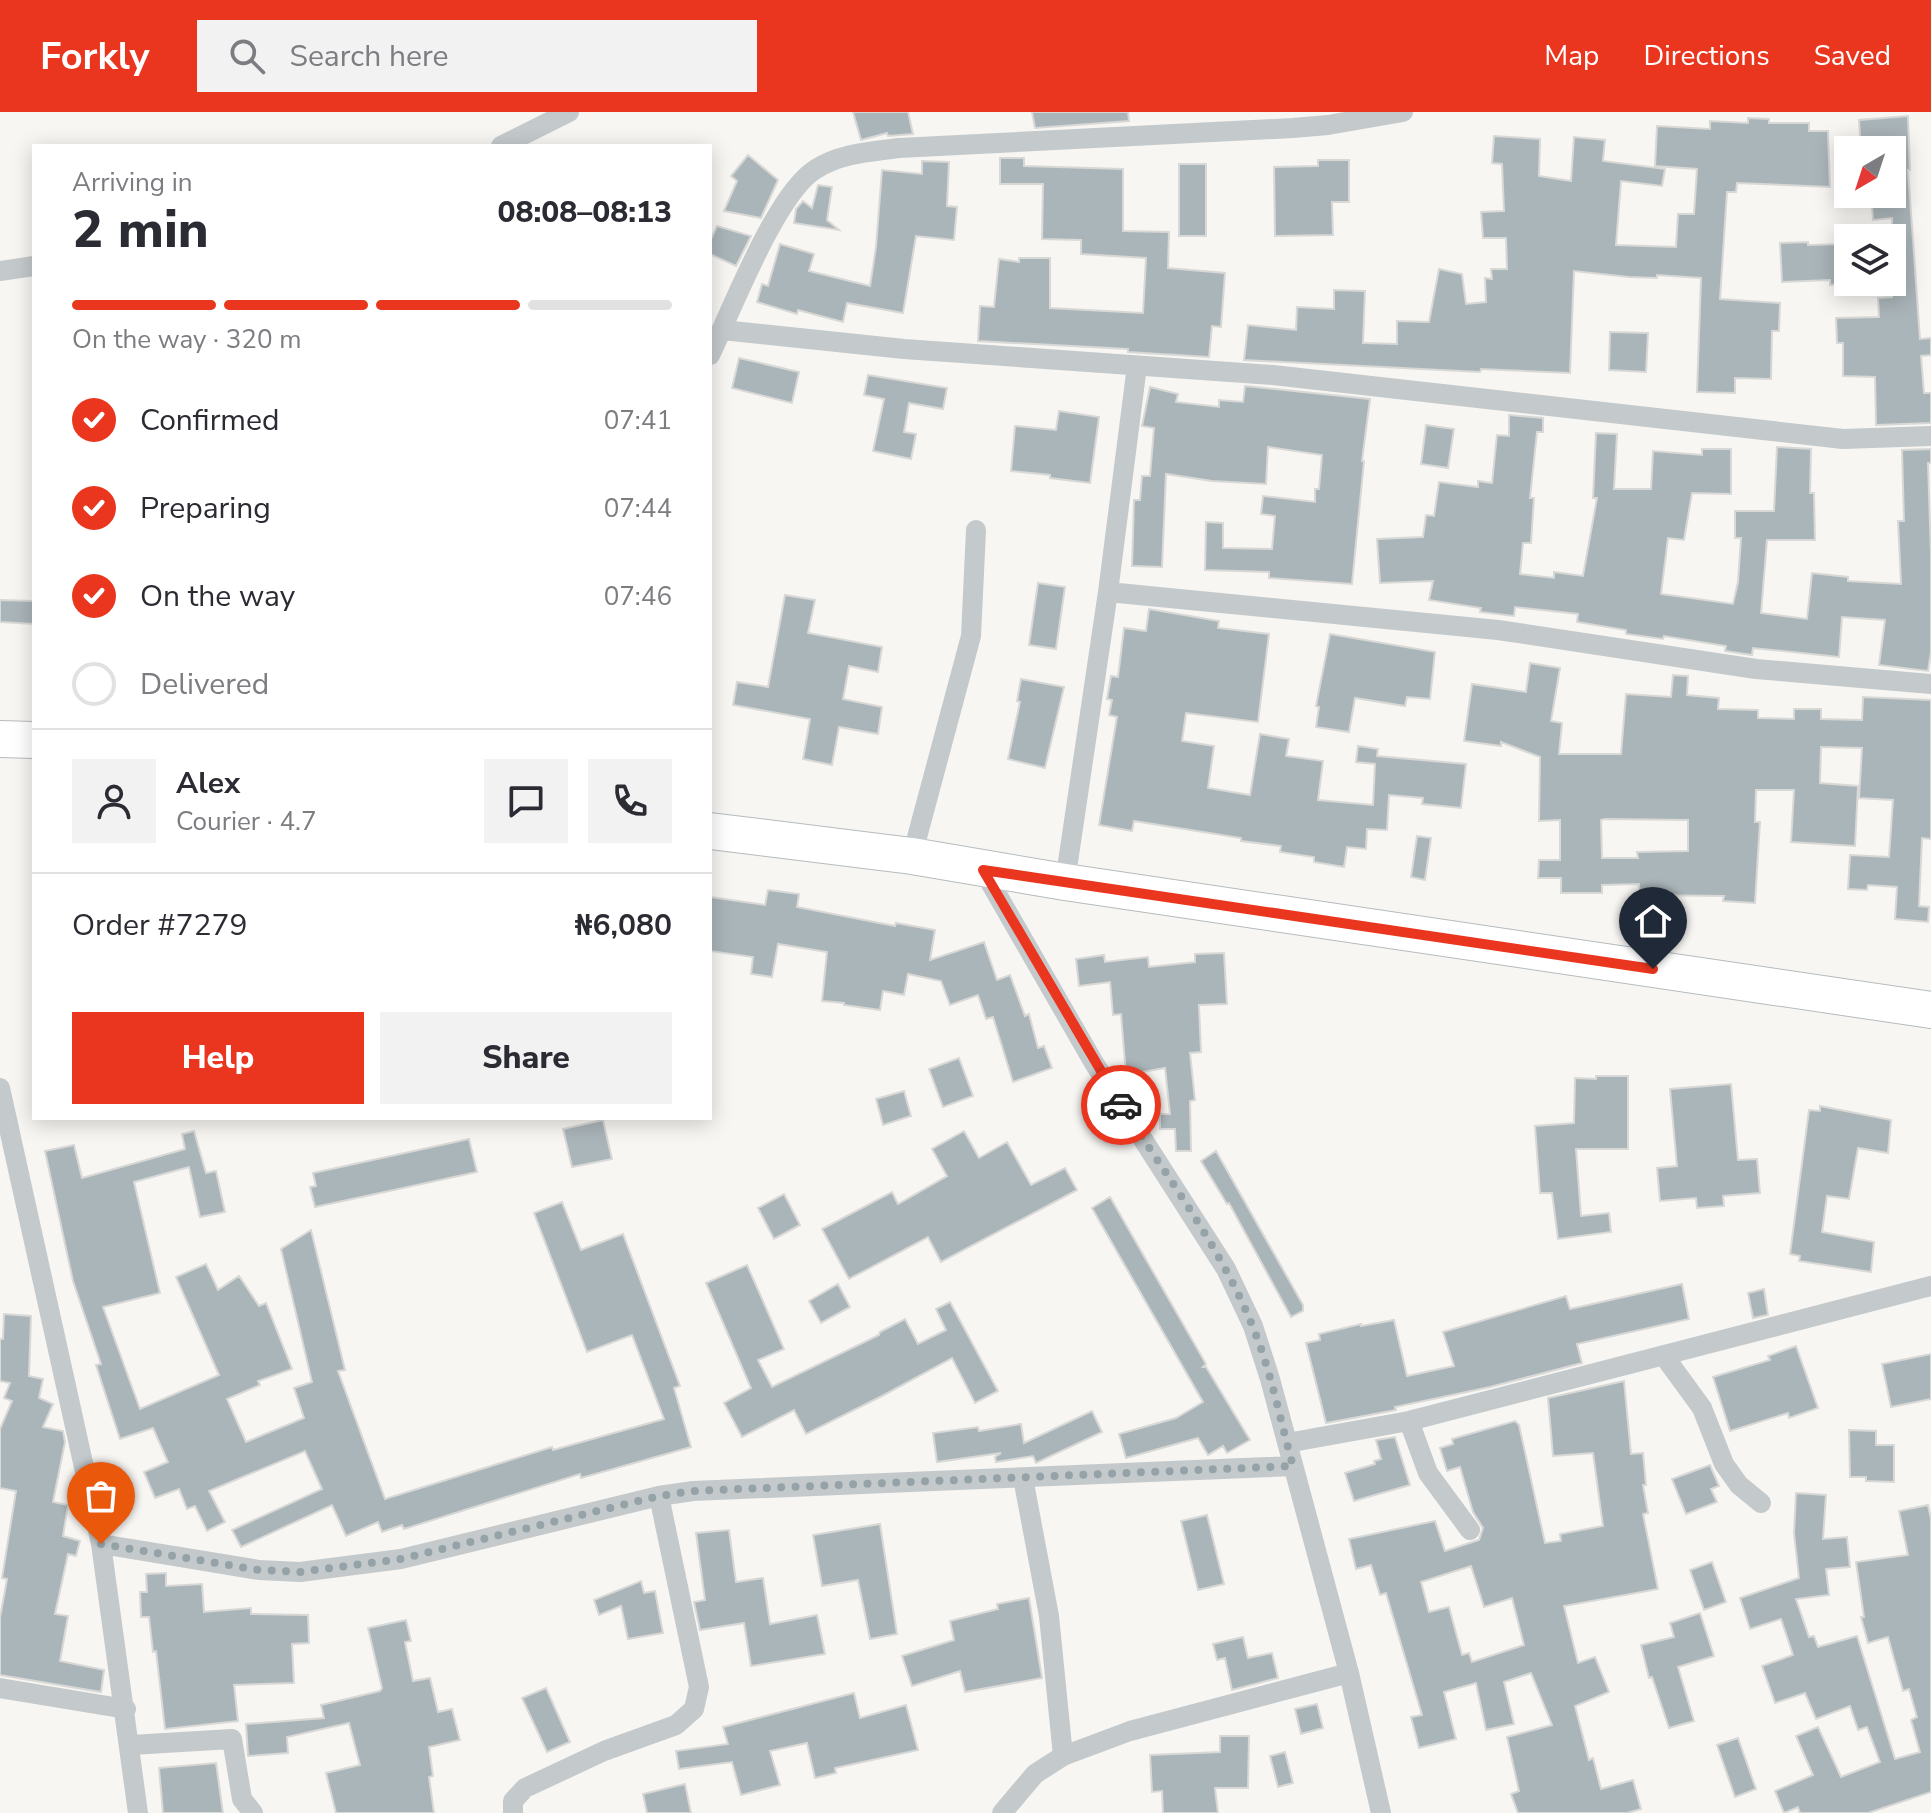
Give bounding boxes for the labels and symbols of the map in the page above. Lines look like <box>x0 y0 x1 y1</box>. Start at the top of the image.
north arrow <box>1834 136 1906 208</box>
pin <box>1619 887 1687 969</box>
courier <box>1081 1065 1161 1145</box>
pin <box>67 1462 135 1544</box>

